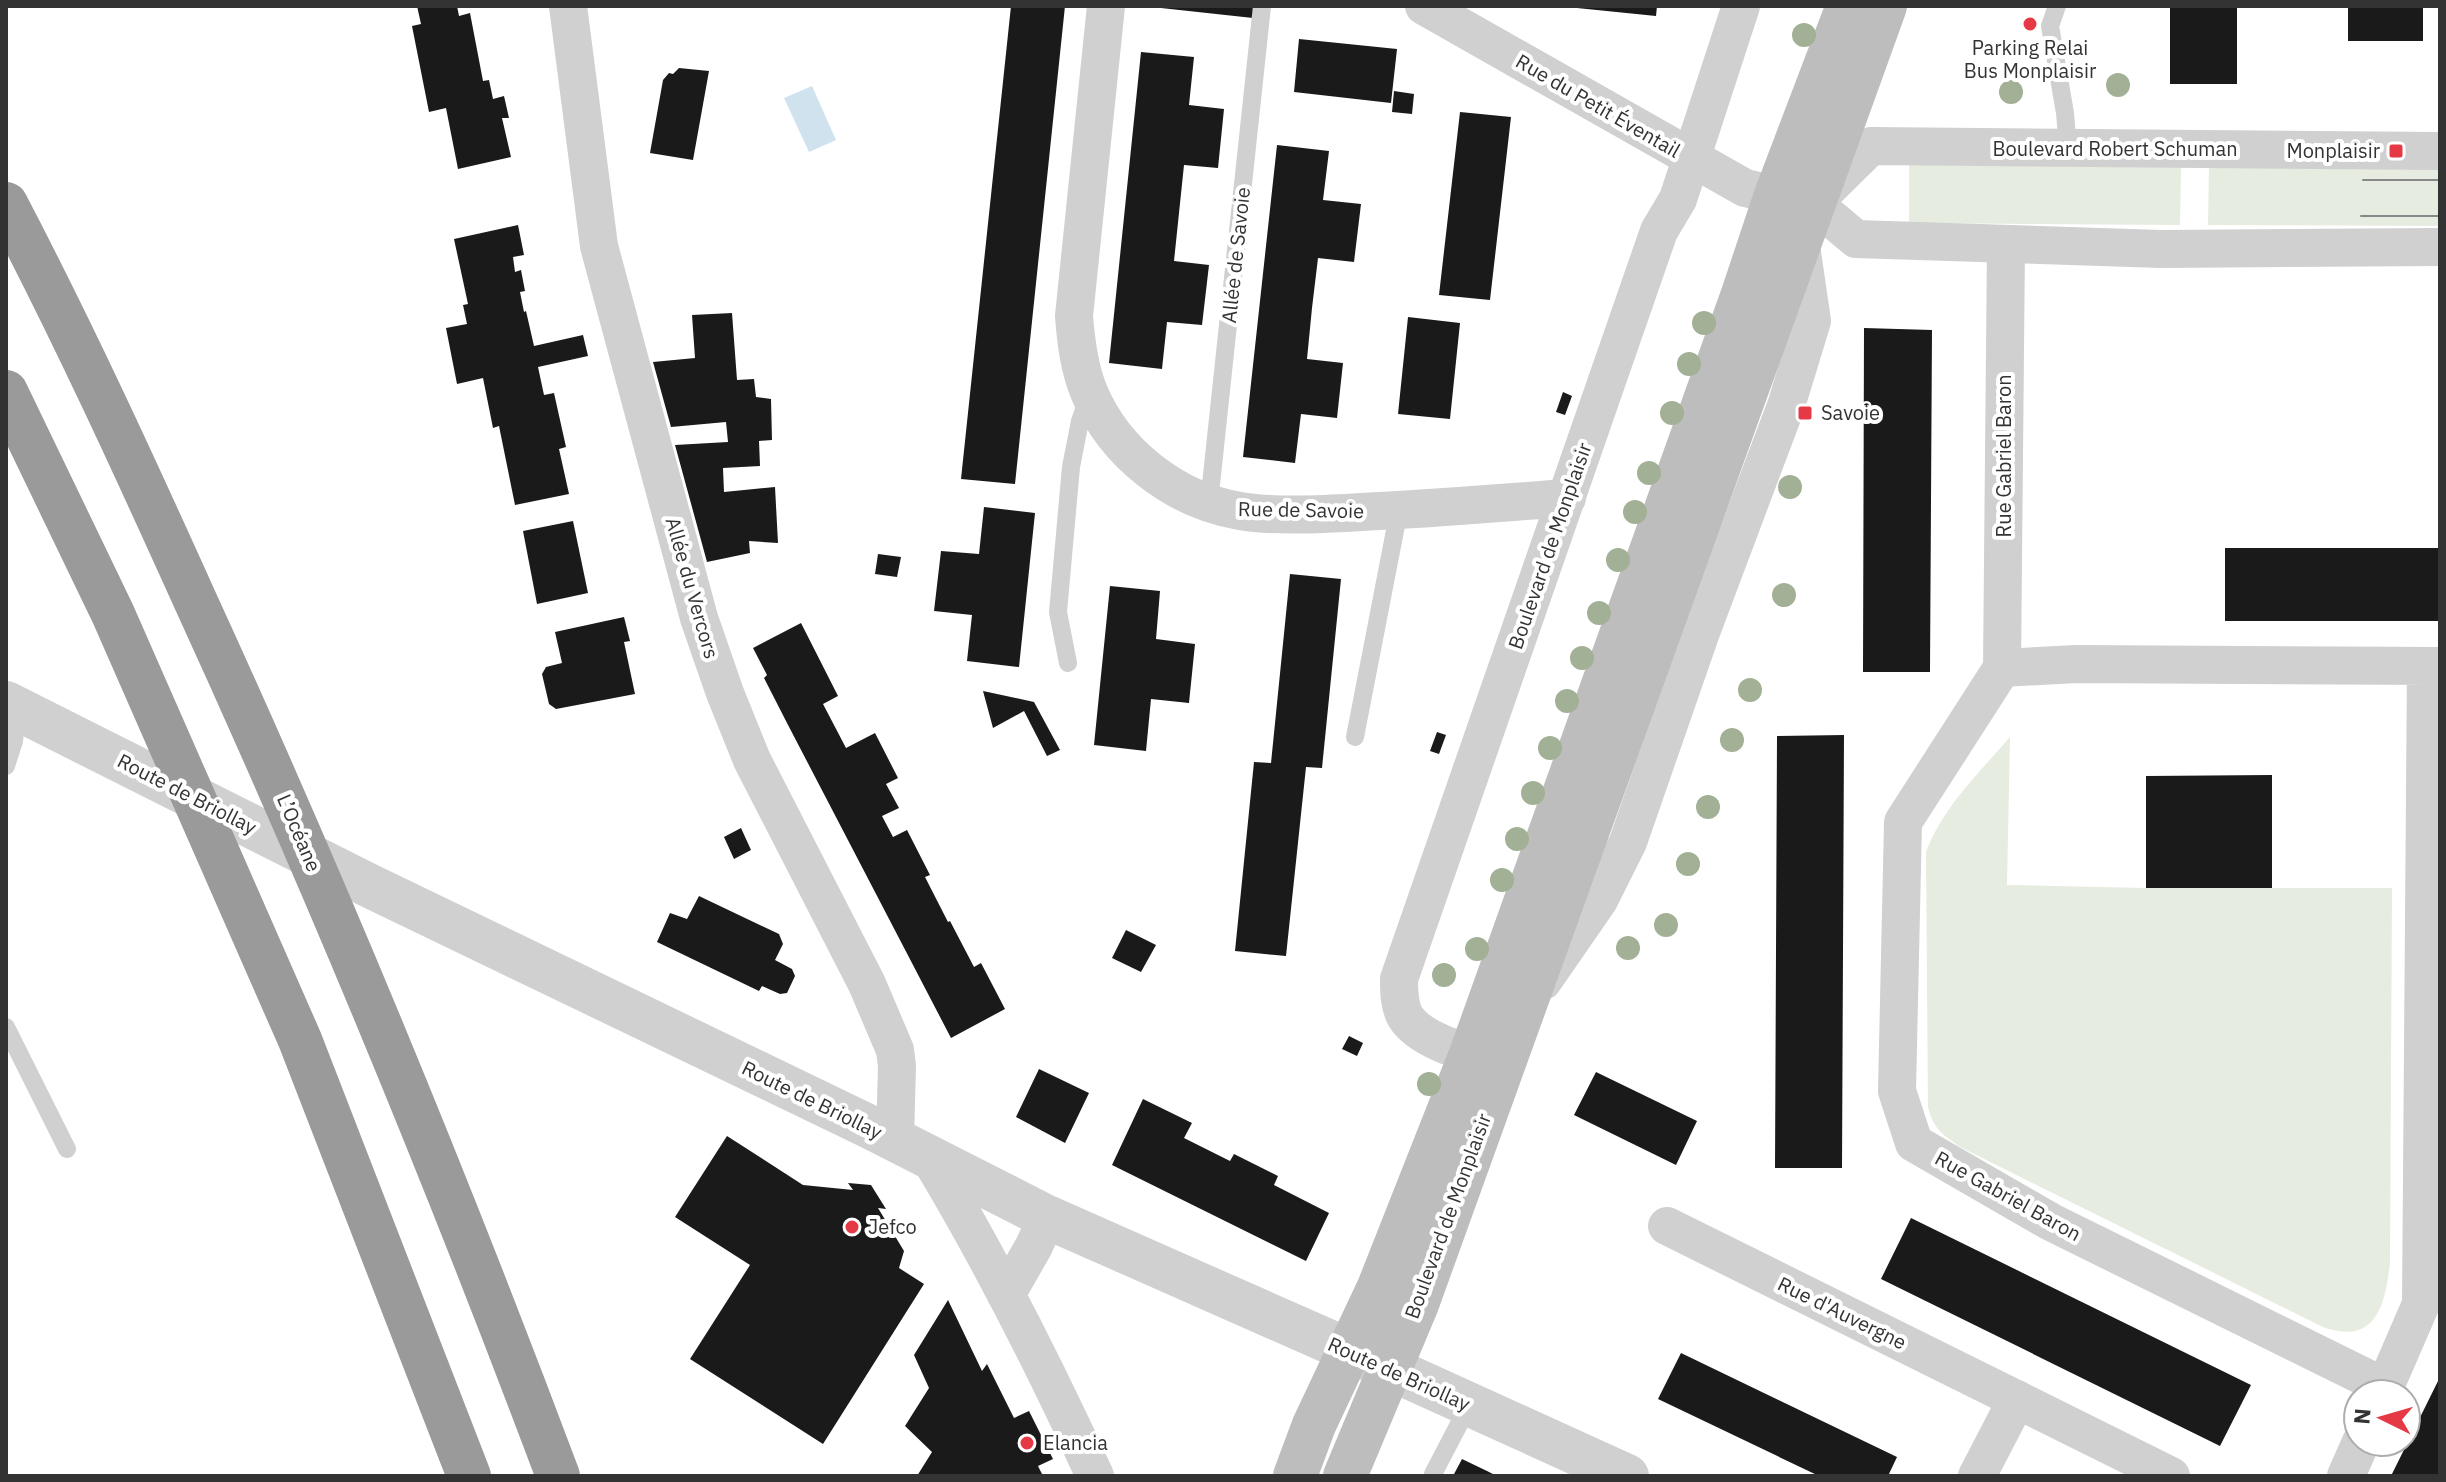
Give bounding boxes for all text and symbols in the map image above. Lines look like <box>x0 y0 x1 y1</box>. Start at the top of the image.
marker: Parking Relai Bus Monplaisir <box>2021 15 2039 33</box>
place label: Parking Relai Bus Monplaisir <box>1964 34 2096 84</box>
street label: Rue du Petit Éventail <box>1511 47 1685 164</box>
street label: Boulevard Robert Schuman <box>1992 135 2238 162</box>
place label: Monplaisir <box>2286 137 2380 164</box>
marker: Monplaisir <box>2387 142 2405 160</box>
street label: Allée de Savoie <box>1215 186 1256 324</box>
street label: Rue Gabriel Baron <box>1990 374 2017 538</box>
place label: Savoie <box>1821 399 1880 426</box>
marker: Savoie <box>1796 404 1814 422</box>
street label: Boulevard de Monplaisir <box>1501 439 1598 653</box>
street label: Rue de Savoie <box>1238 495 1364 524</box>
street label: Allée du Vercors <box>659 514 726 662</box>
street label: Route de Briollay <box>113 747 262 840</box>
street label: L’Océane <box>271 790 328 876</box>
street label: Route de Briollay <box>738 1054 887 1145</box>
street label: Boulevard de Monplaisir <box>1398 1109 1497 1322</box>
street label: Rue Gabriel Baron <box>1930 1144 2086 1247</box>
place label: Jefco <box>868 1213 917 1240</box>
marker: Jefco <box>843 1218 861 1236</box>
street label: Rue d'Auvergne <box>1773 1270 1911 1355</box>
street label: Route de Briollay <box>1324 1330 1475 1417</box>
north arrow <box>2342 1378 2422 1458</box>
text: N <box>2346 1407 2377 1425</box>
place label: Elancia <box>1043 1429 1108 1456</box>
marker: Elancia <box>1018 1434 1036 1452</box>

